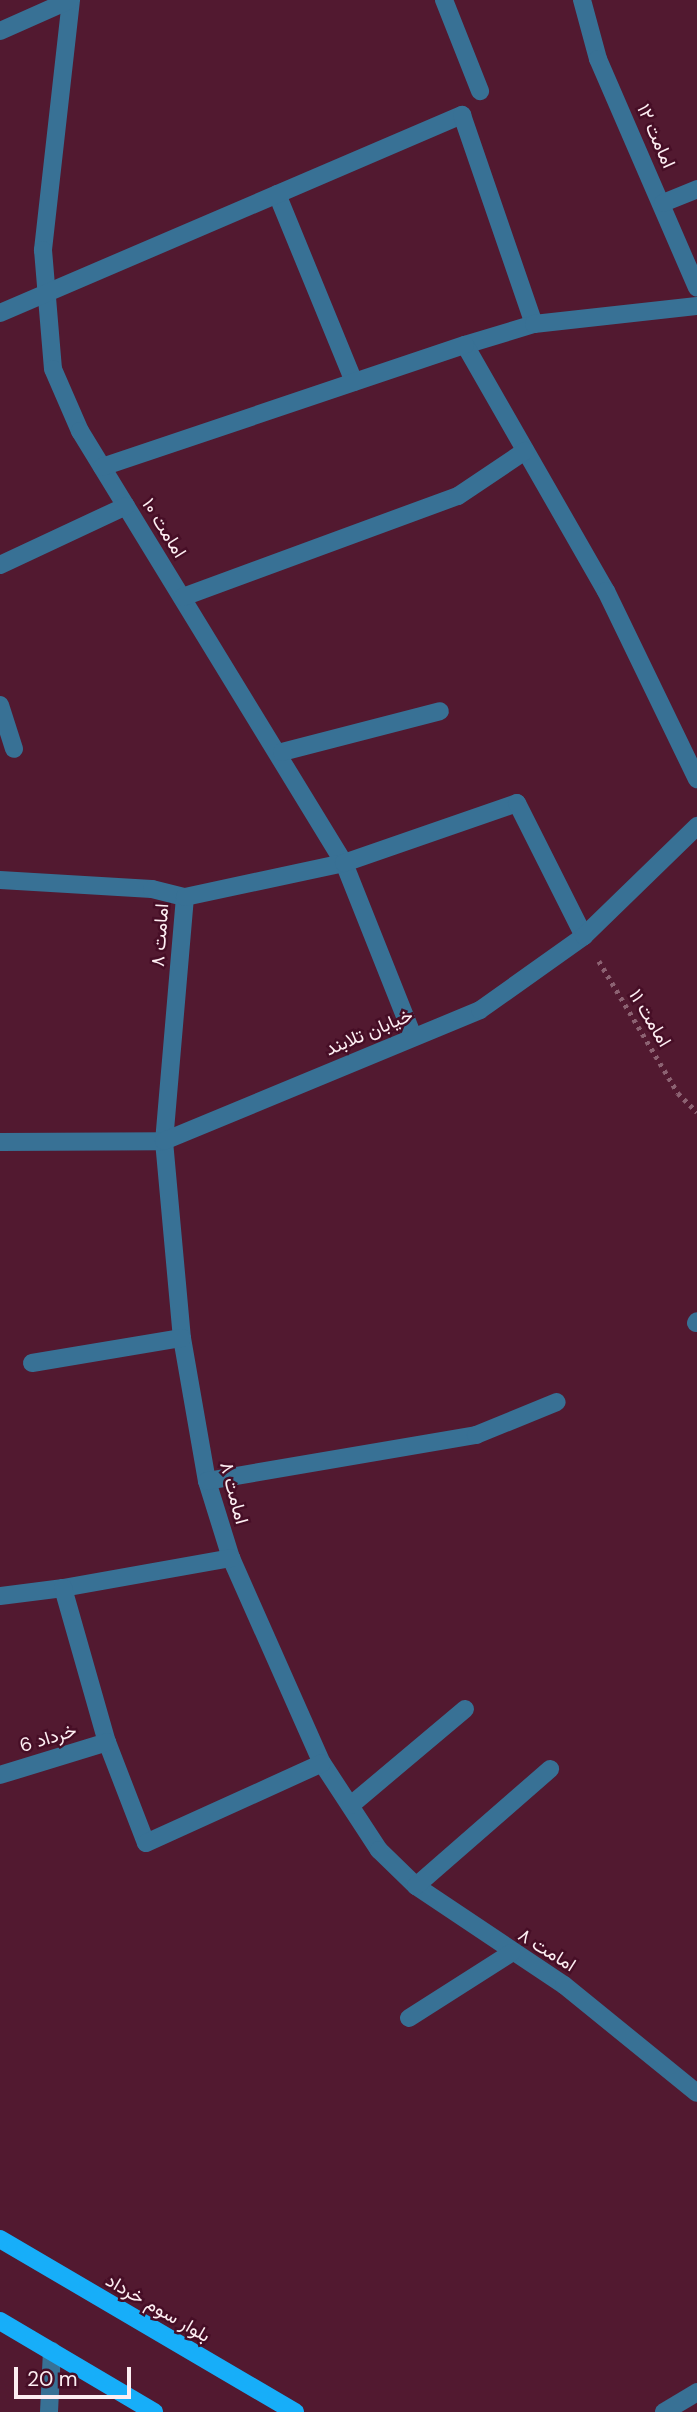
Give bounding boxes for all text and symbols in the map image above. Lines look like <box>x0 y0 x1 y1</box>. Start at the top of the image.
street label: امامت ۱۲ <box>632 100 680 172</box>
street label: امامت ۱۰ <box>137 494 191 562</box>
street label: امامت ۸ <box>146 903 174 967</box>
street label: امامت ۱۱ <box>624 985 676 1051</box>
street label: خیابان تلابند <box>322 1003 416 1061</box>
street label: امامت ۸ <box>215 1459 253 1527</box>
street label: خرداد 6 <box>17 1719 79 1757</box>
street label: امامت ۸ <box>514 1923 580 1977</box>
street label: بلوار سوم خرداد <box>102 2269 214 2347</box>
scale bar <box>18 2352 135 2396</box>
text: 20 m <box>27 2365 78 2393</box>

